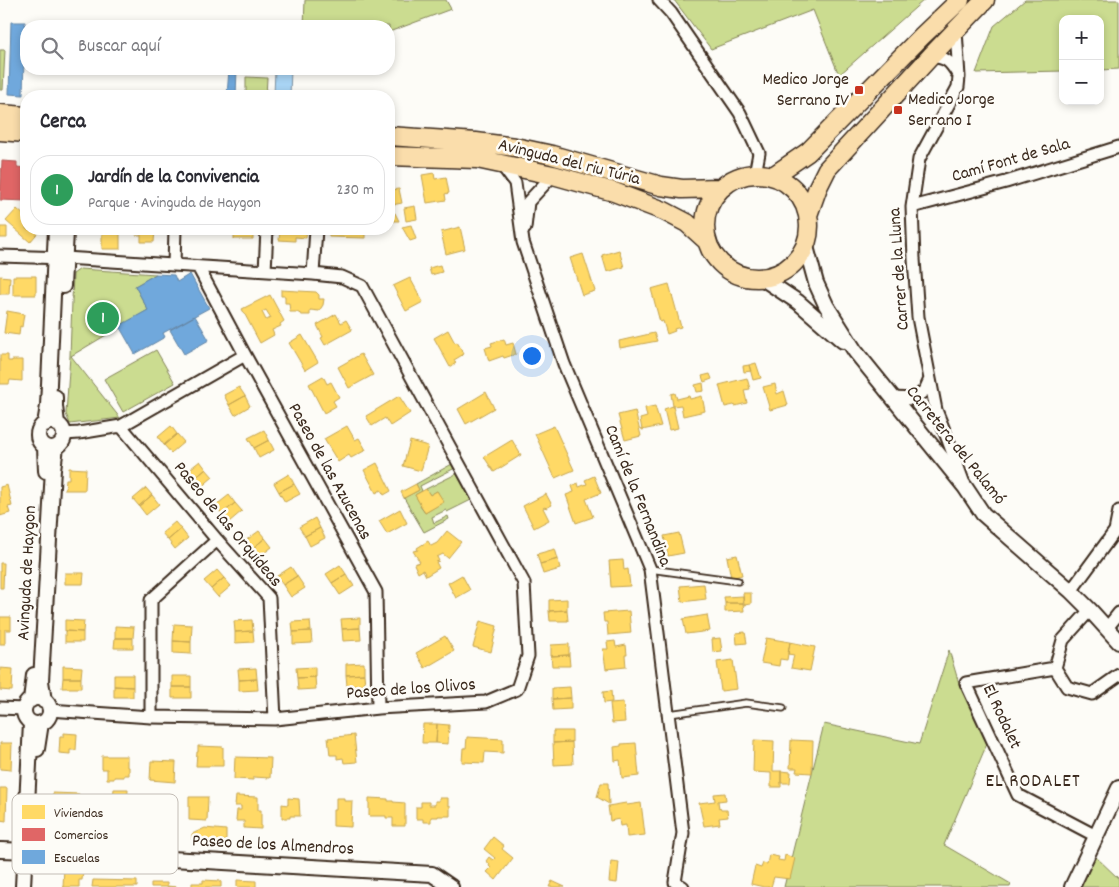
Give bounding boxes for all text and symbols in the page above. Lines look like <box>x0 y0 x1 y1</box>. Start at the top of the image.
map controls <box>1059 15 1104 105</box>
button: + <box>1059 15 1104 60</box>
search box <box>20 20 395 75</box>
icon: search <box>38 34 66 62</box>
text: Buscar aquí <box>78 34 160 61</box>
button: − <box>1059 60 1104 105</box>
place label: Medico Jorge Serrano IV <box>762 68 849 114</box>
marker: Medico Jorge Serrano IV <box>853 84 865 96</box>
place label: Medico Jorge Serrano I <box>908 88 995 134</box>
marker: Medico Jorge Serrano I <box>892 104 904 116</box>
text: Cerca <box>40 108 86 138</box>
street label: Camí Font de Sala <box>949 132 1074 190</box>
street label: Avinguda del riu Túria <box>495 133 643 193</box>
text: Jardín de la Convivencia <box>88 165 259 192</box>
text: 1 <box>55 179 59 202</box>
text: 230 m <box>337 179 374 202</box>
text: Parque · Avinguda de Haygon <box>88 192 261 215</box>
street label: Carrer de la Lluna <box>883 206 917 331</box>
pin: 1 <box>87 299 119 337</box>
your location <box>519 343 545 369</box>
street label: Carretera del Palamó <box>899 381 1011 511</box>
street label: Paseo de las Azucenas <box>281 399 377 545</box>
street label: Camí de la Fernandina <box>597 421 677 571</box>
street label: Paseo de las Orquídeas <box>167 457 287 593</box>
street label: Avinguda de Haygon <box>12 505 44 641</box>
street label: Paseo de los Olivos <box>345 673 477 707</box>
street label: El Rodalet <box>975 680 1027 754</box>
district label: EL RODALET <box>985 769 1081 796</box>
legend <box>12 794 178 874</box>
text: Viviendas <box>54 804 103 824</box>
text: Comercios <box>54 826 109 846</box>
street label: Paseo de los Almendros <box>191 829 355 863</box>
text: Escuelas <box>54 849 100 869</box>

